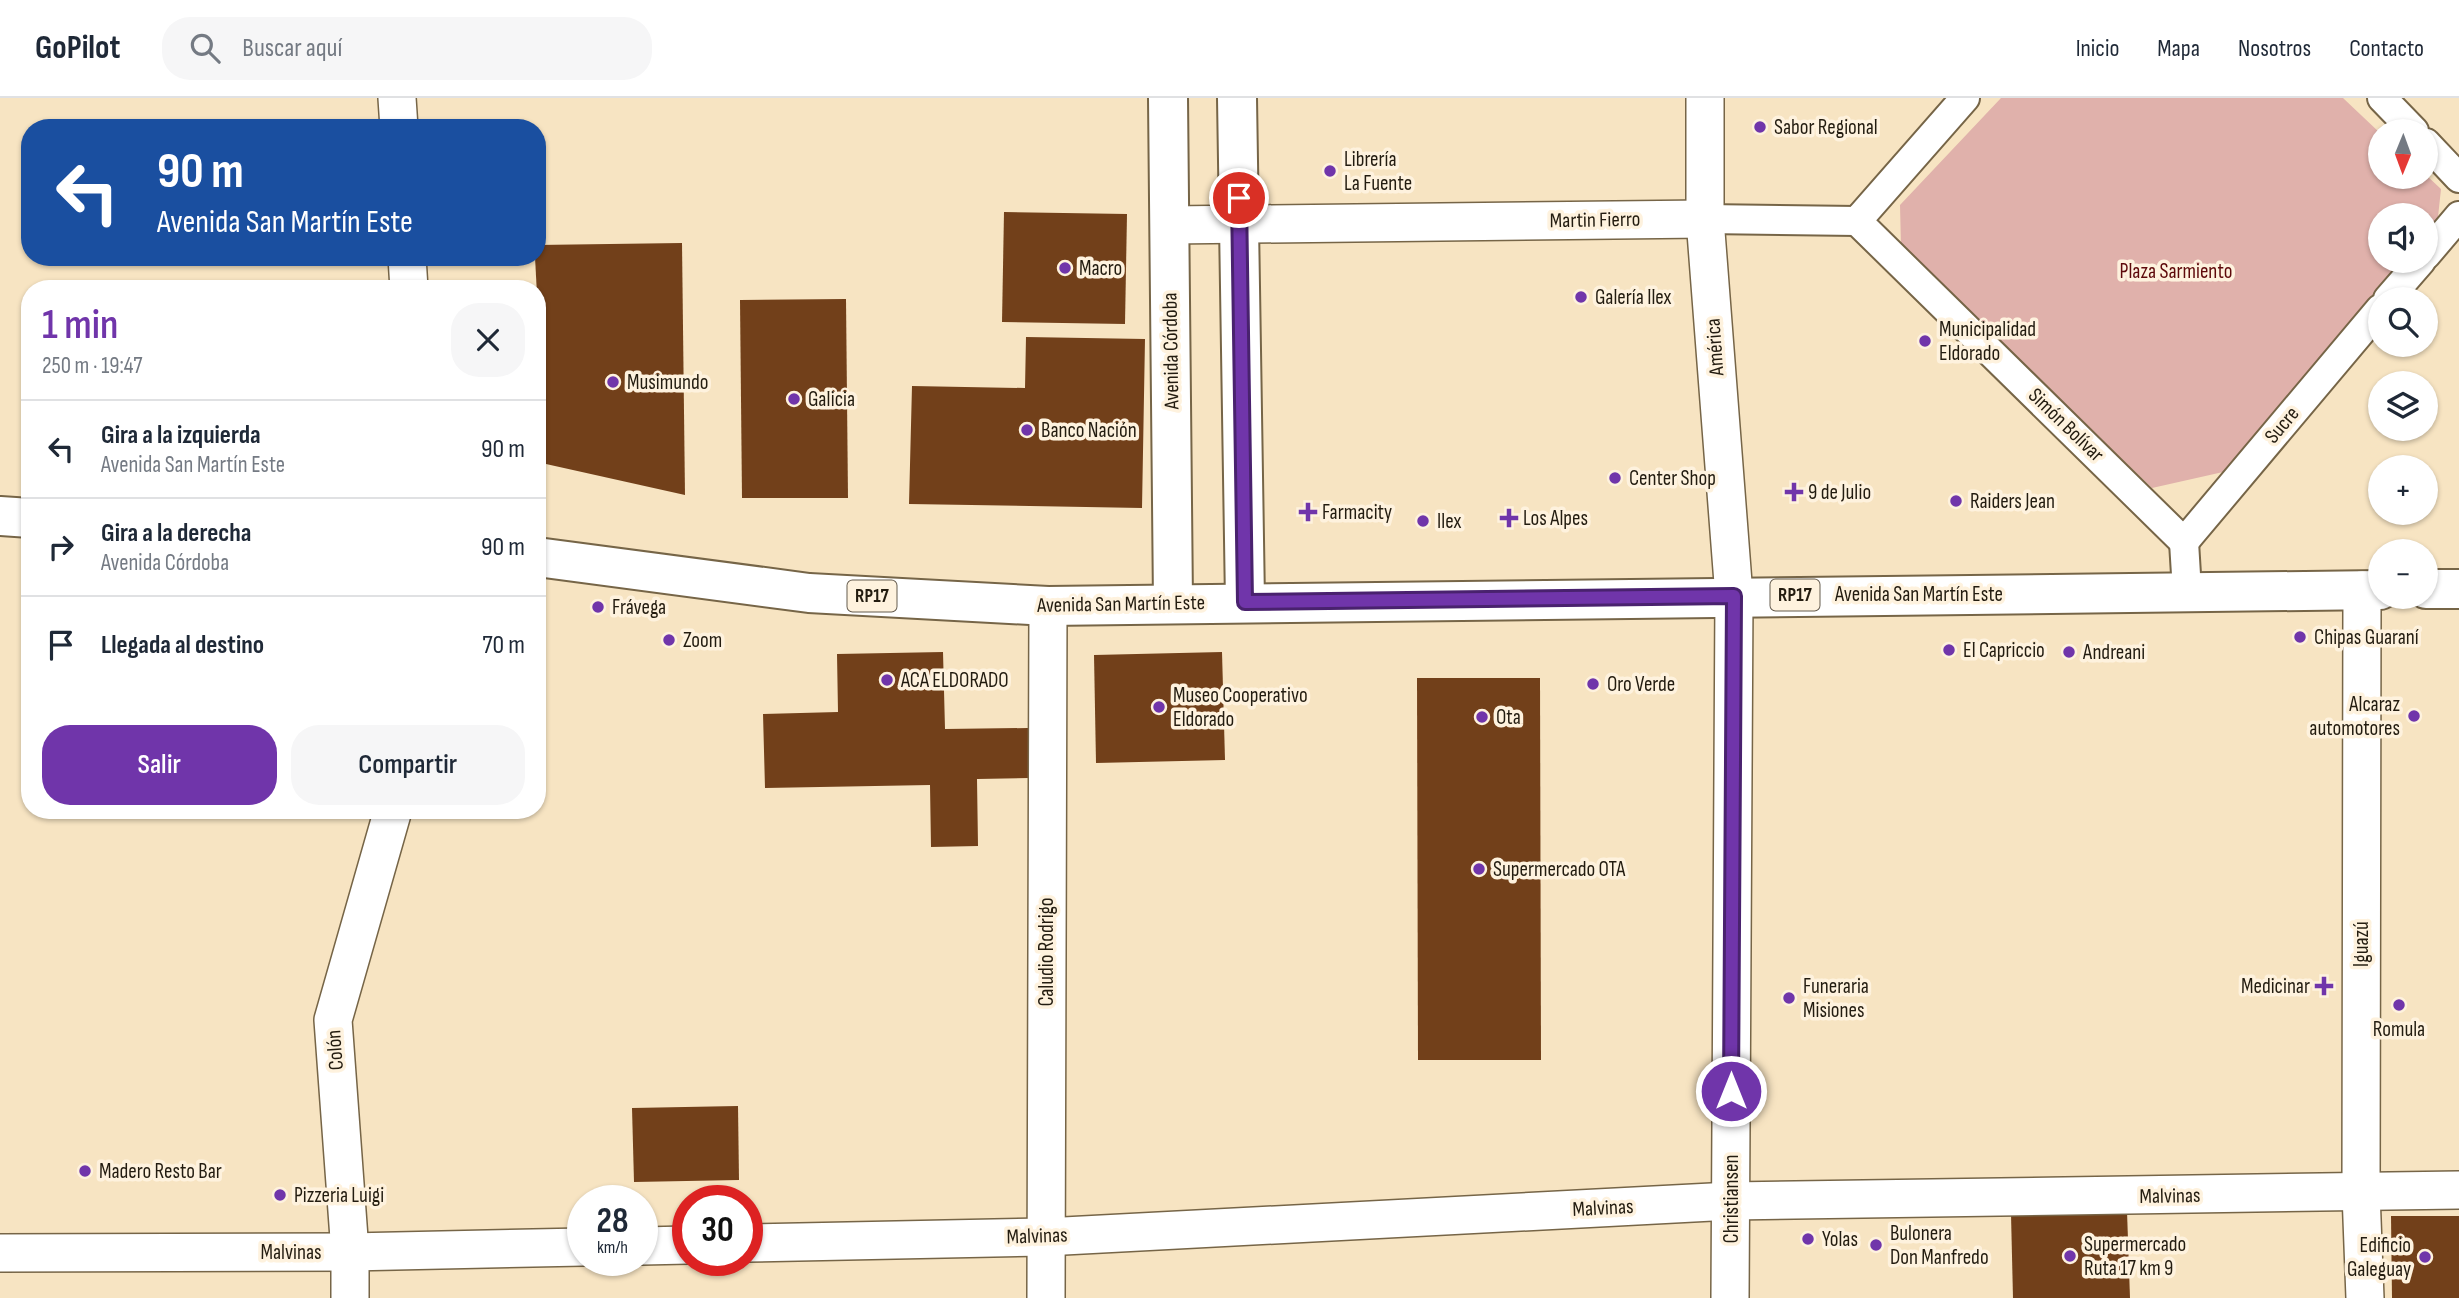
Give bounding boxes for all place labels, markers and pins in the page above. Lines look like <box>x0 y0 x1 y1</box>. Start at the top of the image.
place label: Sabor Regional <box>1774 115 1878 140</box>
marker: Sabor Regional <box>1752 119 1768 135</box>
place label: Librería La Fuente <box>1344 147 1412 196</box>
marker: Librería La Fuente <box>1322 163 1338 179</box>
pin <box>1209 168 1269 228</box>
place label: Macro <box>1079 256 1122 281</box>
marker: Macro <box>1057 260 1073 276</box>
place label: Galería Ilex <box>1595 285 1672 310</box>
marker: Galería Ilex <box>1573 289 1589 305</box>
place label: Municipalidad Eldorado <box>1939 317 2036 366</box>
marker: Municipalidad Eldorado <box>1917 333 1933 349</box>
place label: Musimundo <box>627 370 708 395</box>
marker: Musimundo <box>605 374 621 390</box>
place label: Galicia <box>808 387 855 412</box>
marker: Galicia <box>786 391 802 407</box>
place label: Banco Nación <box>1041 418 1137 443</box>
marker: Banco Nación <box>1019 422 1035 438</box>
place label: Center Shop <box>1629 466 1716 491</box>
marker: Center Shop <box>1607 470 1623 486</box>
place label: 9 de Julio <box>1808 480 1871 505</box>
marker: 9 de Julio <box>1786 484 1802 500</box>
place label: Raiders Jean <box>1970 489 2055 514</box>
marker: Raiders Jean <box>1948 493 1964 509</box>
place label: Farmacity <box>1322 500 1392 525</box>
marker: Farmacity <box>1300 504 1316 520</box>
place label: Los Alpes <box>1523 506 1588 531</box>
place label: Ilex <box>1437 509 1461 534</box>
marker: Los Alpes <box>1501 510 1517 526</box>
marker: Ilex <box>1415 513 1431 529</box>
place label: Frávega <box>612 595 666 620</box>
marker: Frávega <box>590 599 606 615</box>
place label: Chipas Guaraní <box>2314 625 2419 650</box>
place label: Zoom <box>683 628 722 653</box>
marker: Chipas Guaraní <box>2292 629 2308 645</box>
marker: Zoom <box>661 632 677 648</box>
place label: El Capriccio <box>1963 638 2045 663</box>
place label: Andreani <box>2082 640 2145 665</box>
marker: El Capriccio <box>1941 642 1957 658</box>
marker: Andreani <box>2061 644 2077 660</box>
place label: ACA ELDORADO <box>900 668 1009 693</box>
marker: ACA ELDORADO <box>879 672 895 688</box>
place label: Oro Verde <box>1607 672 1675 697</box>
marker: Oro Verde <box>1585 676 1601 692</box>
place label: Museo Cooperativo Eldorado <box>1173 683 1308 732</box>
place label: Alcaraz automotores <box>2309 692 2400 741</box>
marker: Museo Cooperativo Eldorado <box>1151 699 1167 715</box>
place label: Ota <box>1496 705 1521 730</box>
marker: Alcaraz automotores <box>2406 708 2422 724</box>
marker: Ota <box>1474 709 1490 725</box>
place label: Supermercado OTA <box>1493 857 1626 882</box>
marker: Supermercado OTA <box>1471 861 1487 877</box>
place label: Funeraria Misiones <box>1803 974 1869 1023</box>
place label: Medicinar <box>2241 974 2310 999</box>
marker: Medicinar <box>2316 978 2332 994</box>
marker: Funeraria Misiones <box>1781 990 1797 1006</box>
marker: Romula <box>2391 997 2407 1013</box>
place label: Romula <box>2373 1017 2425 1042</box>
place label: Madero Resto Bar <box>99 1159 222 1184</box>
marker: Madero Resto Bar <box>77 1163 93 1179</box>
place label: Pizzeria Luigi <box>294 1183 384 1208</box>
marker: Pizzeria Luigi <box>272 1187 288 1203</box>
place label: Bulonera Don Manfredo <box>1890 1221 1989 1270</box>
place label: Yolas <box>1822 1227 1858 1252</box>
marker: Yolas <box>1800 1231 1816 1247</box>
place label: Supermercado Ruta 17 km 9 <box>2084 1232 2186 1281</box>
place label: Edificio Galeguay <box>2347 1233 2411 1282</box>
marker: Bulonera Don Manfredo <box>1868 1237 1884 1253</box>
marker: Supermercado Ruta 17 km 9 <box>2062 1248 2078 1264</box>
marker: Edificio Galeguay <box>2417 1249 2433 1265</box>

